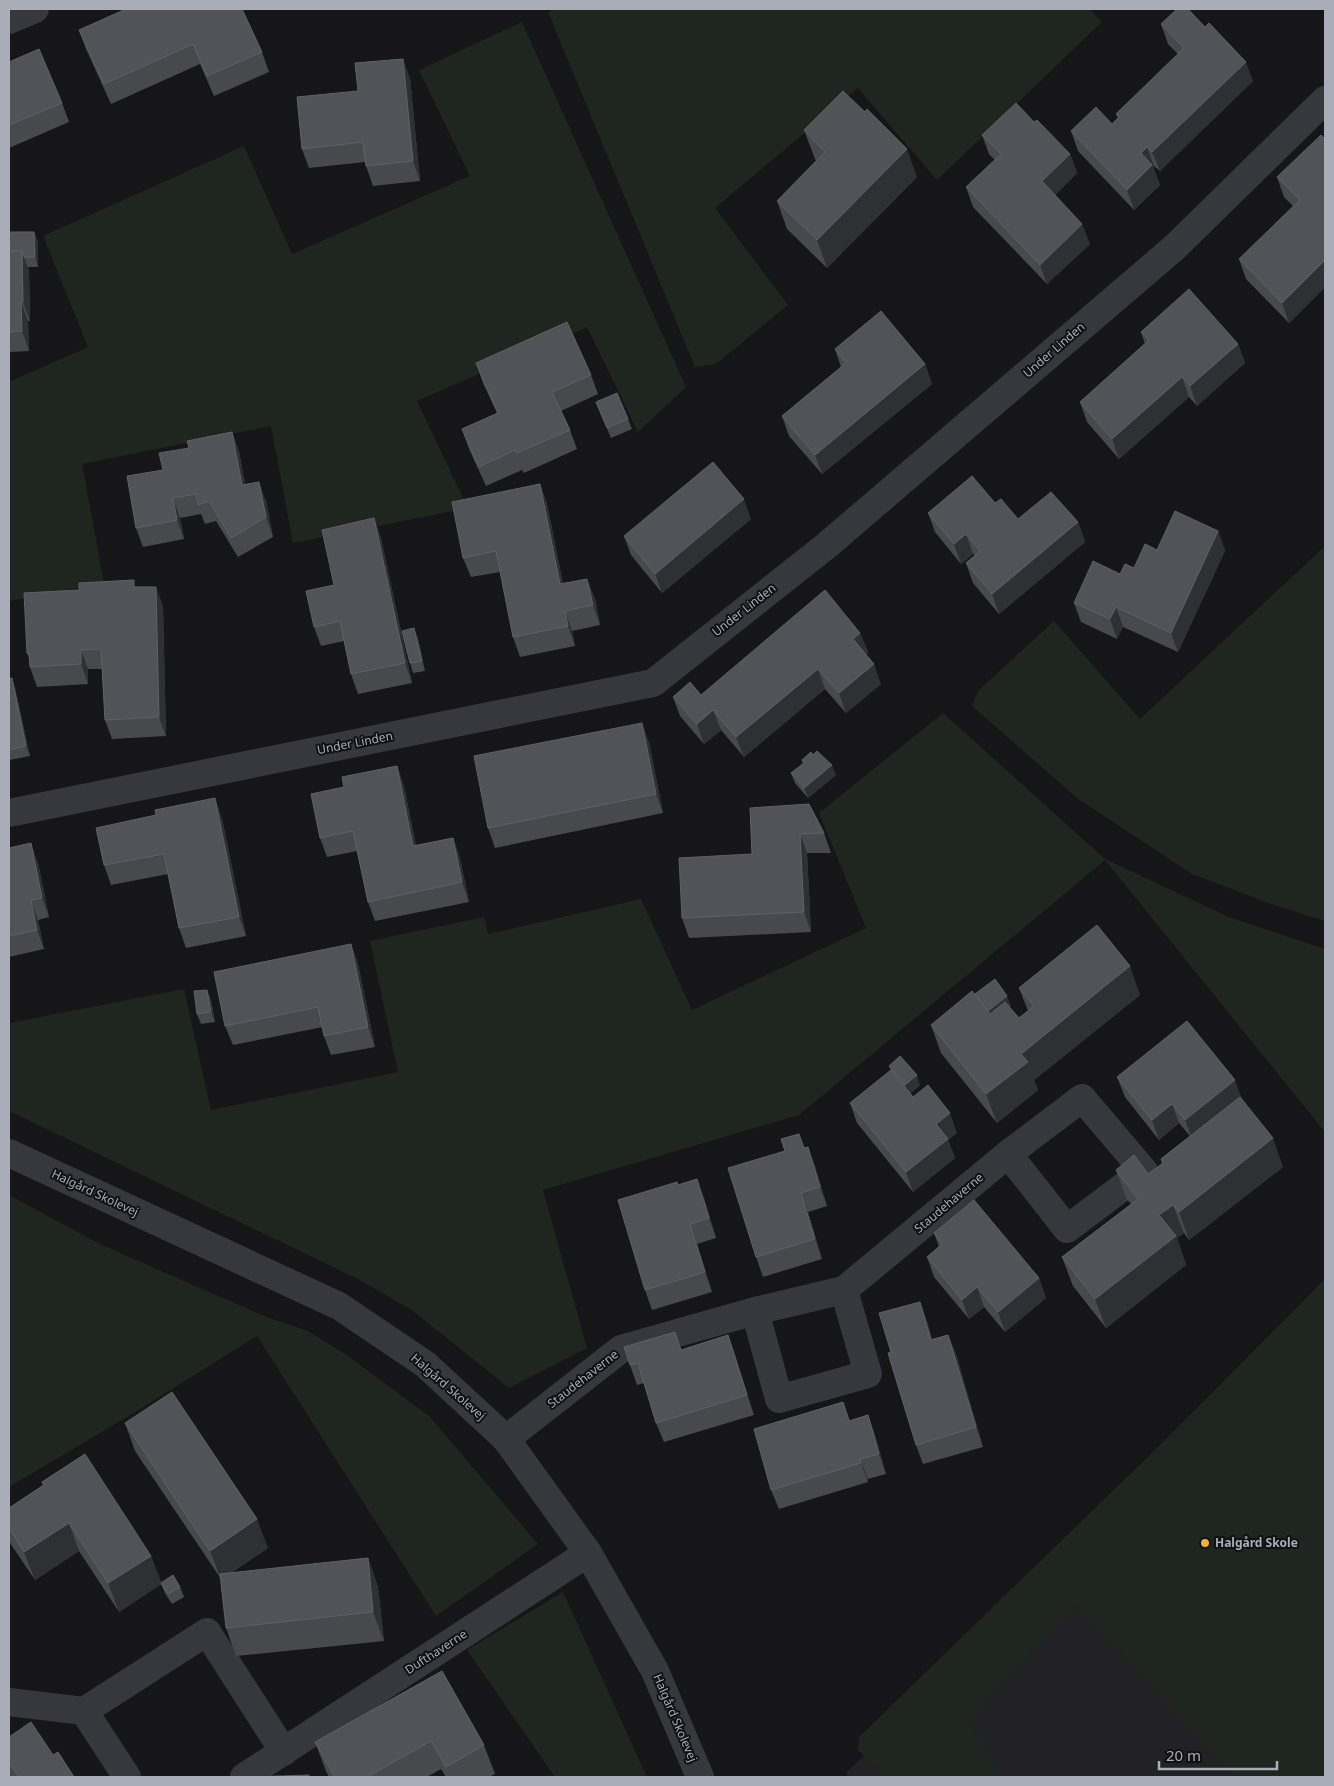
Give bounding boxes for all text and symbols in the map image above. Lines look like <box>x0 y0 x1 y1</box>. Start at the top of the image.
street label: Under Linden <box>1019 318 1088 381</box>
street label: Under Linden <box>708 579 779 640</box>
street label: Under Linden <box>316 727 394 758</box>
street label: Halgård Skolevej <box>49 1165 141 1220</box>
street label: Staudehaverne <box>911 1169 987 1237</box>
street label: Staudehaverne <box>544 1345 622 1412</box>
street label: Halgård Skolevej <box>407 1349 489 1424</box>
place label: Halgård Skole <box>1215 1534 1298 1551</box>
marker: Halgård Skole <box>1199 1537 1211 1549</box>
street label: Dufthaverne <box>401 1625 470 1678</box>
street label: Halgård Skolevej <box>649 1671 702 1764</box>
scale bar <box>1159 1738 1276 1770</box>
text: 20 m <box>1166 1745 1201 1765</box>

